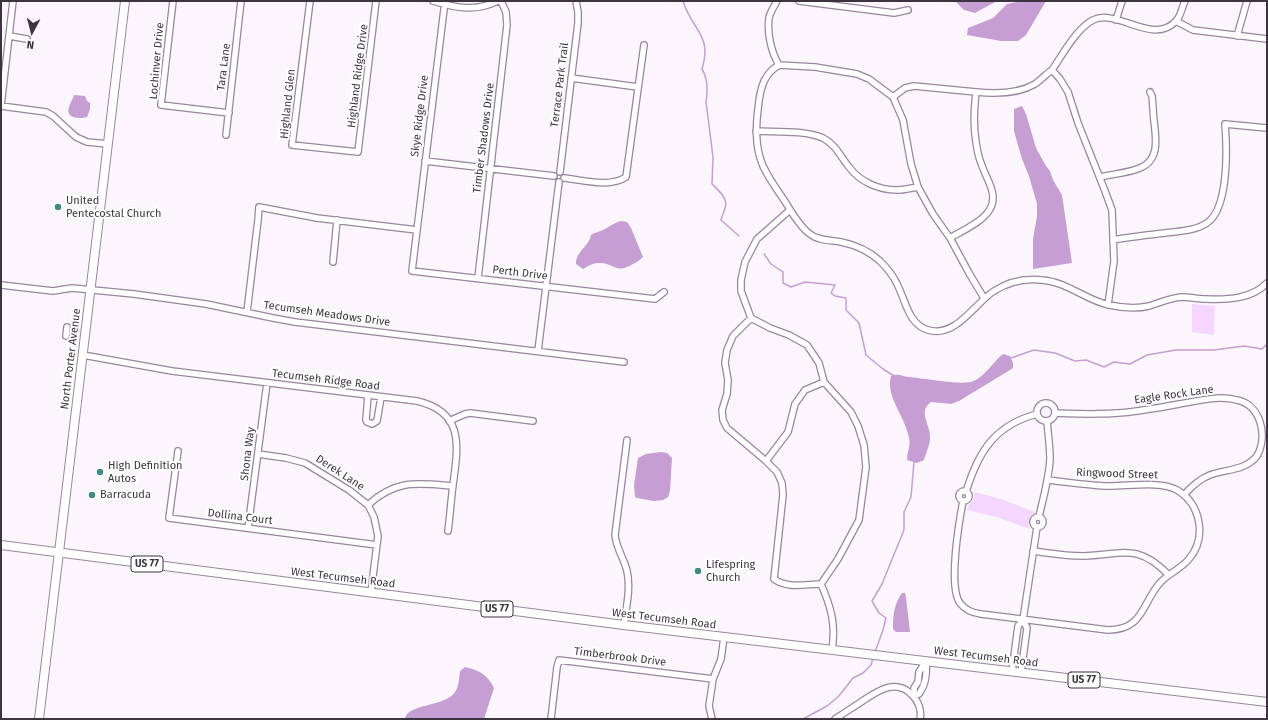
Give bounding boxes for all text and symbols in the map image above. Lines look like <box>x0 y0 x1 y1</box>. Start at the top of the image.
north arrow <box>12 12 52 52</box>
street label: Lochinver Drive <box>147 22 167 100</box>
street label: Highland Ridge Drive <box>345 23 371 129</box>
text: N <box>26 38 35 51</box>
street label: Terrace Park Trail <box>548 42 572 128</box>
street label: Tara Lane <box>215 43 233 91</box>
street label: Highland Glen <box>278 68 298 140</box>
street label: Skye Ridge Drive <box>408 74 432 158</box>
street label: Timber Shadows Drive <box>471 82 497 194</box>
place label: United Pentecostal Church <box>66 194 161 220</box>
marker: United Pentecostal Church <box>53 202 63 212</box>
street label: Perth Drive <box>492 263 548 283</box>
street label: Tecumseh Meadows Drive <box>263 299 391 329</box>
street label: North Porter Avenue <box>58 308 84 410</box>
street label: Tecumseh Ridge Road <box>271 367 381 393</box>
street label: Eagle Rock Lane <box>1134 383 1214 407</box>
street label: Shona Way <box>238 426 258 482</box>
street label: Derek Lane <box>313 452 367 494</box>
place label: High Definition Autos <box>108 459 183 485</box>
street label: Ringwood Street <box>1076 466 1158 482</box>
marker: High Definition Autos <box>95 467 105 477</box>
place label: Barracuda <box>100 488 151 502</box>
marker: Barracuda <box>87 490 97 500</box>
street label: Dollina Court <box>207 506 273 528</box>
road number: US 77 <box>131 556 163 572</box>
place label: Lifespring Church <box>706 558 755 584</box>
street label: West Tecumseh Road <box>290 565 396 591</box>
marker: Lifespring Church <box>693 566 703 576</box>
road number: US 77 <box>481 601 513 617</box>
street label: West Tecumseh Road <box>611 606 717 632</box>
street label: West Tecumseh Road <box>933 644 1039 670</box>
street label: Timberbrook Drive <box>573 645 667 669</box>
road number: US 77 <box>1068 672 1100 688</box>

